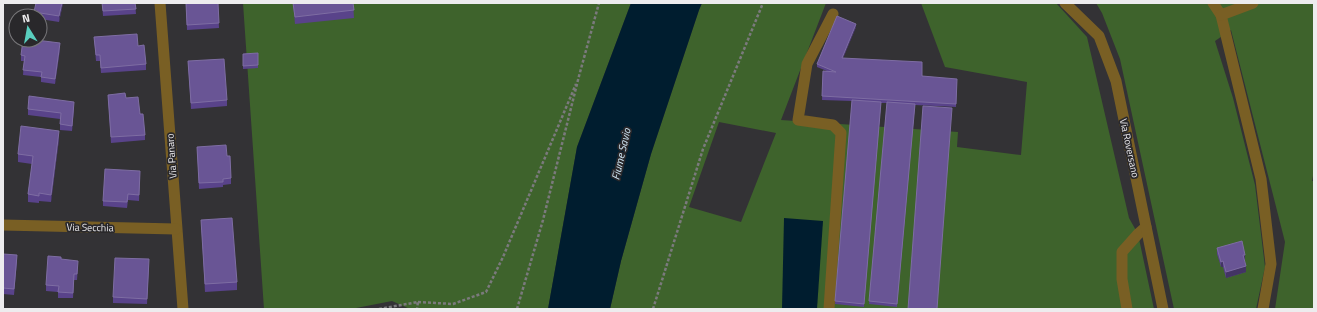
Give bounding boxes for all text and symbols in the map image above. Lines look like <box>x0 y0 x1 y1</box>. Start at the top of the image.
north arrow <box>8 8 48 48</box>
text: N <box>21 10 31 27</box>
street label: Via Roversano <box>1116 117 1143 179</box>
water label: Fiume Savio <box>607 126 635 182</box>
street label: Via Panaro <box>162 133 181 179</box>
street label: Via Secchia <box>66 220 114 235</box>

